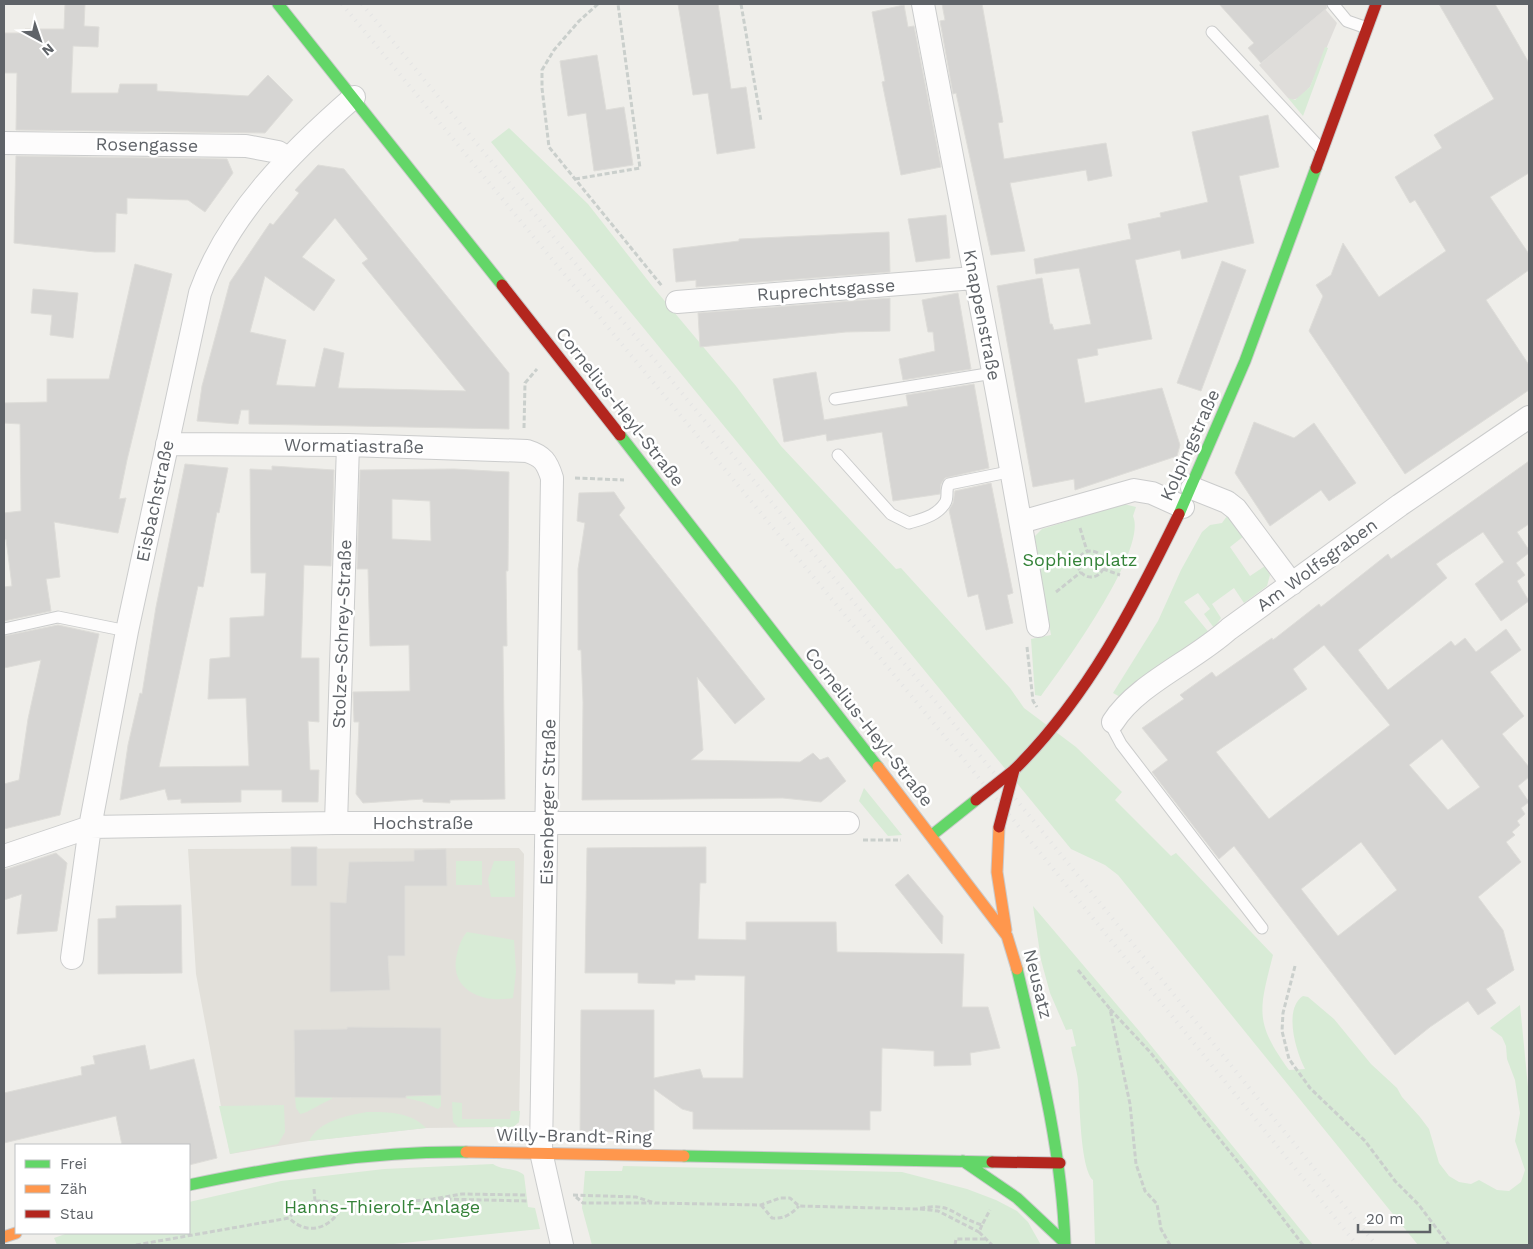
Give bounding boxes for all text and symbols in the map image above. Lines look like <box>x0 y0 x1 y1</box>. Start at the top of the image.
north arrow <box>15 15 65 65</box>
text: N <box>39 40 57 59</box>
street label: Rosengasse <box>96 133 198 156</box>
street label: Knappenstraße <box>959 248 1005 382</box>
street label: Ruprechtsgasse <box>756 274 896 305</box>
street label: Cornelius-Heyl-Straße <box>552 323 689 490</box>
street label: Kolpingstraße <box>1156 386 1224 504</box>
street label: Wormatiastraße <box>284 434 424 457</box>
street label: Eisbachstraße <box>131 438 178 564</box>
street label: Am Wolfsgraben <box>1252 514 1381 615</box>
street label: Stolze-Schrey-Straße <box>328 539 355 729</box>
park label: Sophienplatz <box>1023 549 1137 570</box>
street label: Cornelius-Heyl-Straße <box>801 643 938 810</box>
street label: Eisenberger Straße <box>536 718 559 886</box>
street label: Hochstraße <box>373 812 473 833</box>
street label: Neusatz <box>1020 947 1057 1021</box>
street label: Willy-Brandt-Ring <box>496 1124 653 1147</box>
legend <box>15 1144 190 1234</box>
text: Frei <box>60 1155 87 1173</box>
text: Zäh <box>60 1180 87 1198</box>
park label: Hanns-Thierolf-Anlage <box>284 1196 480 1217</box>
scale bar <box>1358 1202 1430 1234</box>
text: Stau <box>60 1205 94 1223</box>
text: 20 m <box>1366 1210 1404 1228</box>

